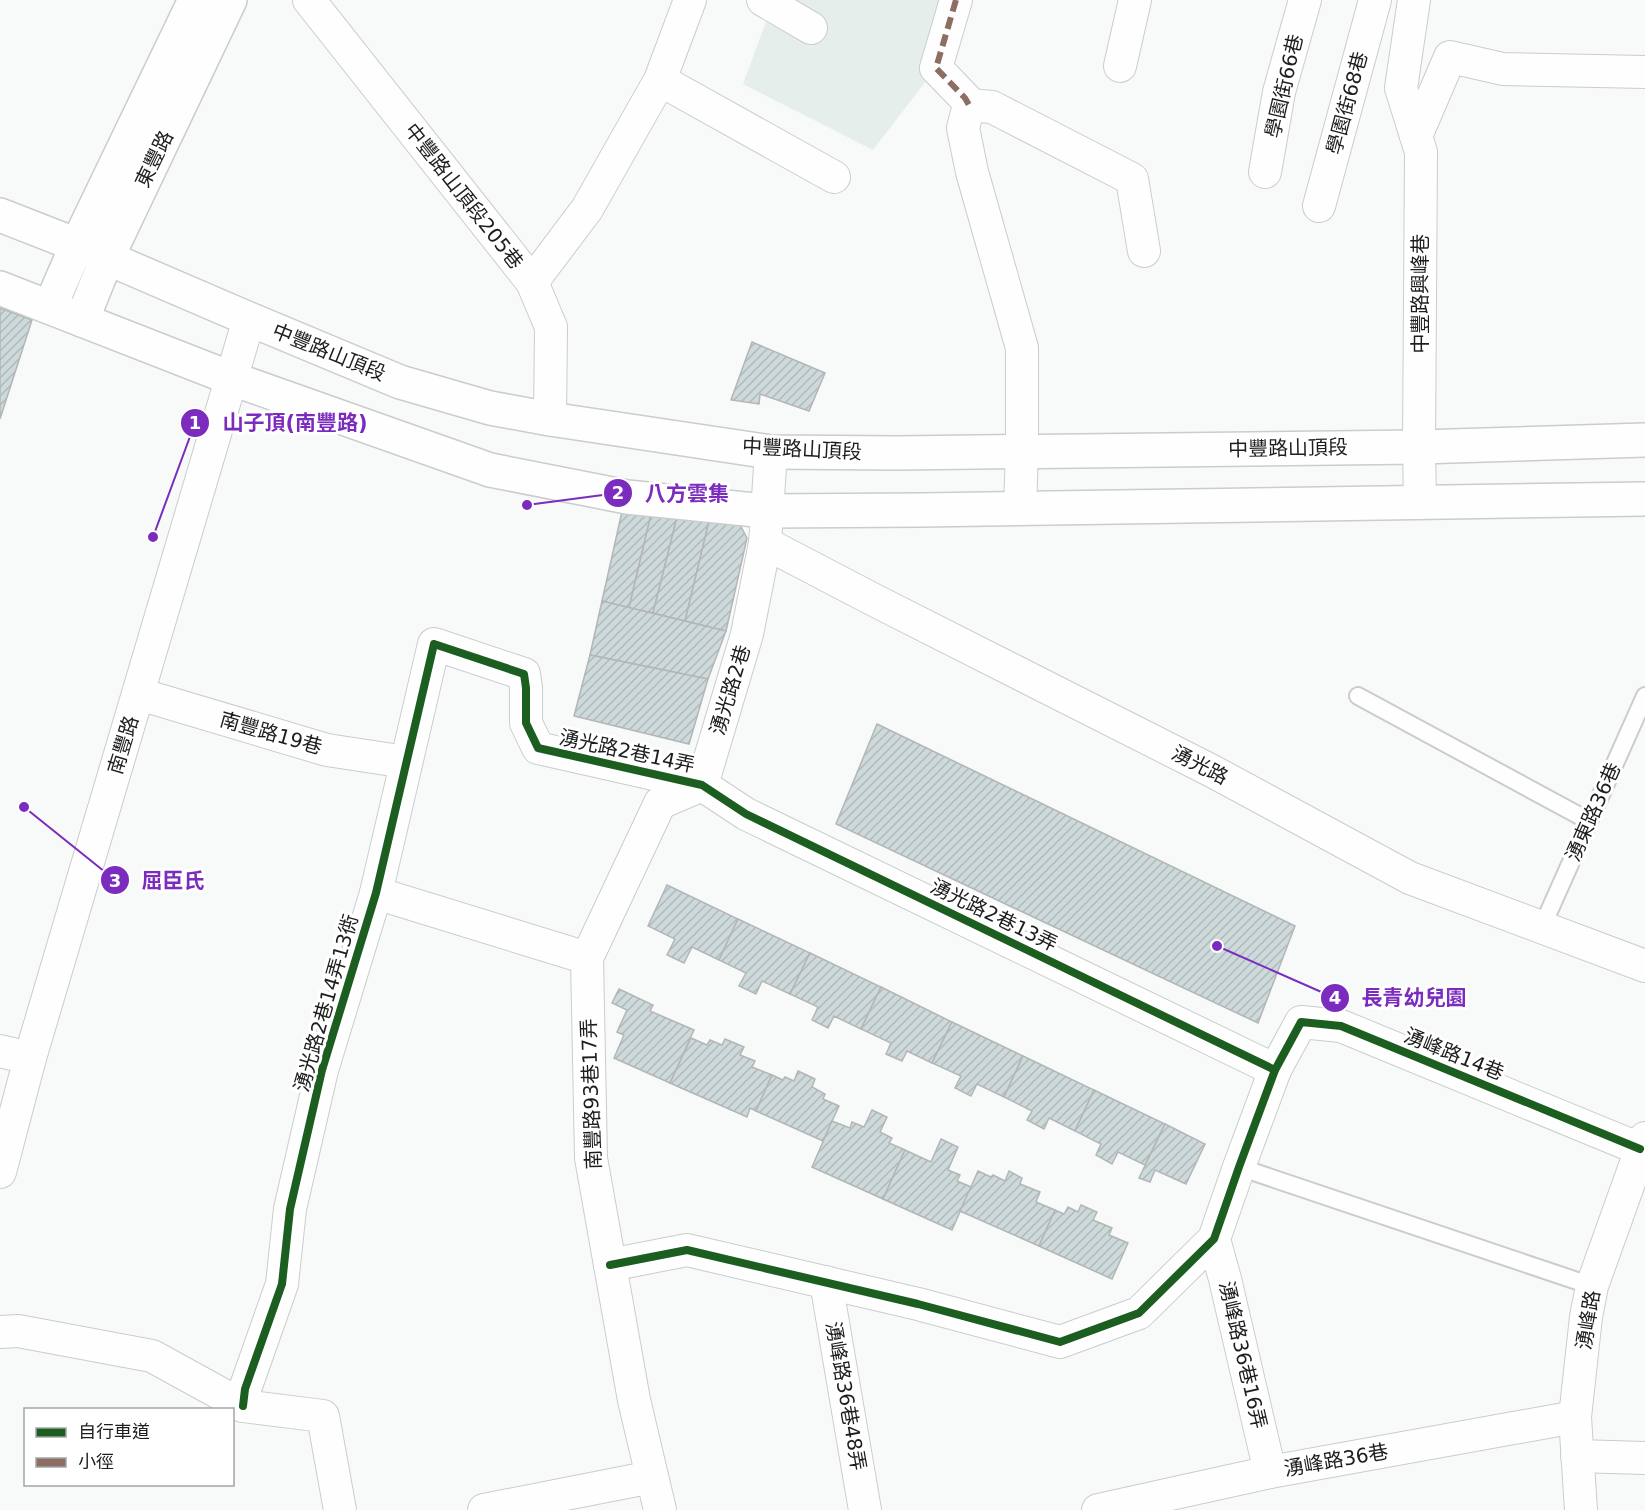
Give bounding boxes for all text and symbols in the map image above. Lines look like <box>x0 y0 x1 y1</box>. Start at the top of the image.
street label: 學園街66巷 <box>1260 32 1308 140</box>
street label: 學園街68巷 <box>1322 49 1372 157</box>
street label: 中豐路山頂段205巷 <box>400 118 528 274</box>
street label: 東豐路 <box>130 127 178 191</box>
street label: 中豐路興峰巷 <box>1408 234 1432 354</box>
street label: 中豐路山頂段 <box>269 318 389 386</box>
callout: 山子頂(南豐路) <box>180 403 380 442</box>
text: 山子頂(南豐路) <box>222 411 368 435</box>
text: 1 <box>189 412 201 433</box>
street label: 中豐路山頂段 <box>741 434 863 464</box>
street label: 中豐路山頂段 <box>1228 435 1348 461</box>
callout: 八方雲集 <box>603 474 741 513</box>
text: 2 <box>612 482 624 503</box>
text: 八方雲集 <box>645 482 729 506</box>
street label: 湧光路2巷 <box>705 642 755 738</box>
street label: 南豐路19巷 <box>217 707 325 759</box>
street label: 南豐路 <box>103 713 143 777</box>
street label: 湧光路2巷14弄 <box>557 725 697 777</box>
street label: 湧光路 <box>1168 741 1232 789</box>
street label: 湧東路36巷 <box>1561 759 1625 865</box>
callout: 屈臣氏 <box>100 861 217 900</box>
text: 屈臣氏 <box>142 869 205 893</box>
text: 3 <box>109 870 121 891</box>
street label: 湧光路2巷13弄 <box>927 874 1061 956</box>
street label: 湧光路2巷14弄13衖 <box>289 911 363 1095</box>
callout: 長青幼兒園 <box>1320 978 1479 1017</box>
text: 長青幼兒園 <box>1362 986 1467 1010</box>
text: 4 <box>1329 987 1341 1008</box>
street label: 南豐路93巷17弄 <box>576 1018 606 1170</box>
street label: 湧峰路14巷 <box>1401 1023 1507 1085</box>
street label: 湧峰路36巷16弄 <box>1214 1279 1272 1431</box>
street label: 湧峰路 <box>1571 1288 1605 1352</box>
street label: 湧峰路36巷48弄 <box>821 1320 871 1472</box>
legend <box>24 1408 234 1486</box>
text: 自行車道 <box>78 1421 150 1442</box>
street label: 湧峰路36巷 <box>1282 1439 1390 1481</box>
text: 小徑 <box>78 1451 114 1472</box>

